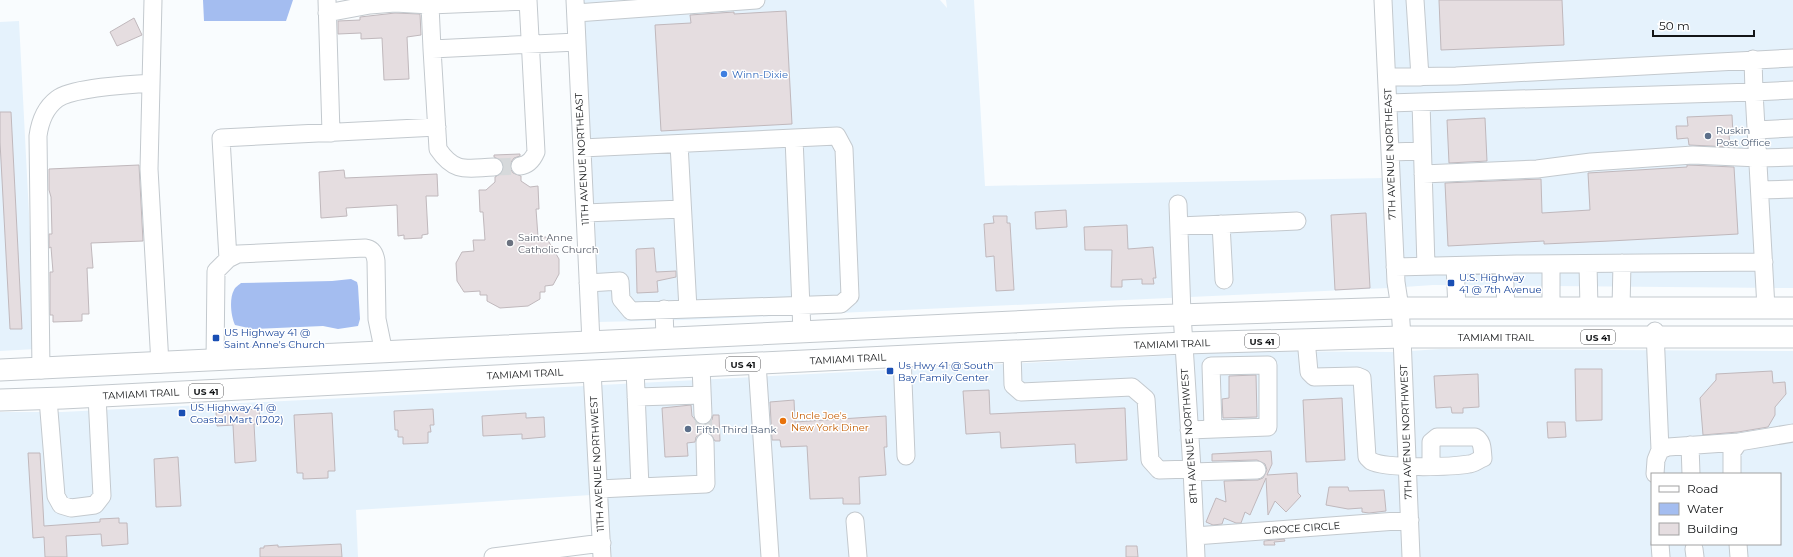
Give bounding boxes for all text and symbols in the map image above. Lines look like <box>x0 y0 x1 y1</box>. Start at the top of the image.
scale bar <box>1653 12 1754 38</box>
text: 50 m <box>1659 18 1690 33</box>
place label: Winn-Dixie <box>732 68 788 81</box>
marker: Winn-Dixie <box>719 69 729 79</box>
street label: 7TH AVENUE NORTHEAST <box>1381 88 1399 220</box>
street label: 11TH AVENUE NORTHEAST <box>572 92 592 226</box>
place label: Ruskin Post Office <box>1716 124 1770 149</box>
marker: Ruskin Post Office <box>1703 131 1713 141</box>
place label: Saint Anne Catholic Church <box>518 231 598 256</box>
marker: Saint Anne Catholic Church <box>505 238 515 248</box>
place label: U.S. Highway 41 @ 7th Avenue <box>1459 271 1541 296</box>
marker: U.S. Highway 41 @ 7th Avenue <box>1446 278 1456 288</box>
place label: US Highway 41 @ Saint Anne's Church <box>224 326 325 351</box>
road number: US 41 <box>1581 330 1615 344</box>
street label: TAMIAMI TRAIL <box>1458 331 1534 344</box>
marker: US Highway 41 @ Saint Anne's Church <box>211 333 221 343</box>
road number: US 41 <box>1245 334 1279 348</box>
street label: TAMIAMI TRAIL <box>1134 336 1211 352</box>
street label: TAMIAMI TRAIL <box>809 351 887 367</box>
road number: US 41 <box>726 357 760 371</box>
place label: Us Hwy 41 @ South Bay Family Center <box>898 359 994 384</box>
street label: 7TH AVENUE NORTHWEST <box>1397 364 1415 500</box>
street label: TAMIAMI TRAIL <box>486 366 564 382</box>
marker: Us Hwy 41 @ South Bay Family Center <box>885 366 895 376</box>
street label: 8TH AVENUE NORTHWEST <box>1178 368 1200 504</box>
road number: US 41 <box>189 384 223 398</box>
street label: TAMIAMI TRAIL <box>102 386 180 402</box>
street label: 11TH AVENUE NORTHWEST <box>587 395 607 532</box>
place label: US Highway 41 @ Coastal Mart (1202) <box>190 401 284 426</box>
marker: US Highway 41 @ Coastal Mart (1202) <box>177 408 187 418</box>
place label: Uncle Joe's New York Diner <box>791 409 869 434</box>
marker: Uncle Joe's New York Diner <box>778 416 788 426</box>
place label: Fifth Third Bank <box>696 423 777 436</box>
marker: Fifth Third Bank <box>683 424 693 434</box>
legend <box>1651 473 1781 545</box>
text: Road <box>1687 481 1718 496</box>
text: Water <box>1687 501 1724 516</box>
street label: GROCE CIRCLE <box>1263 519 1341 537</box>
text: Building <box>1687 521 1738 536</box>

